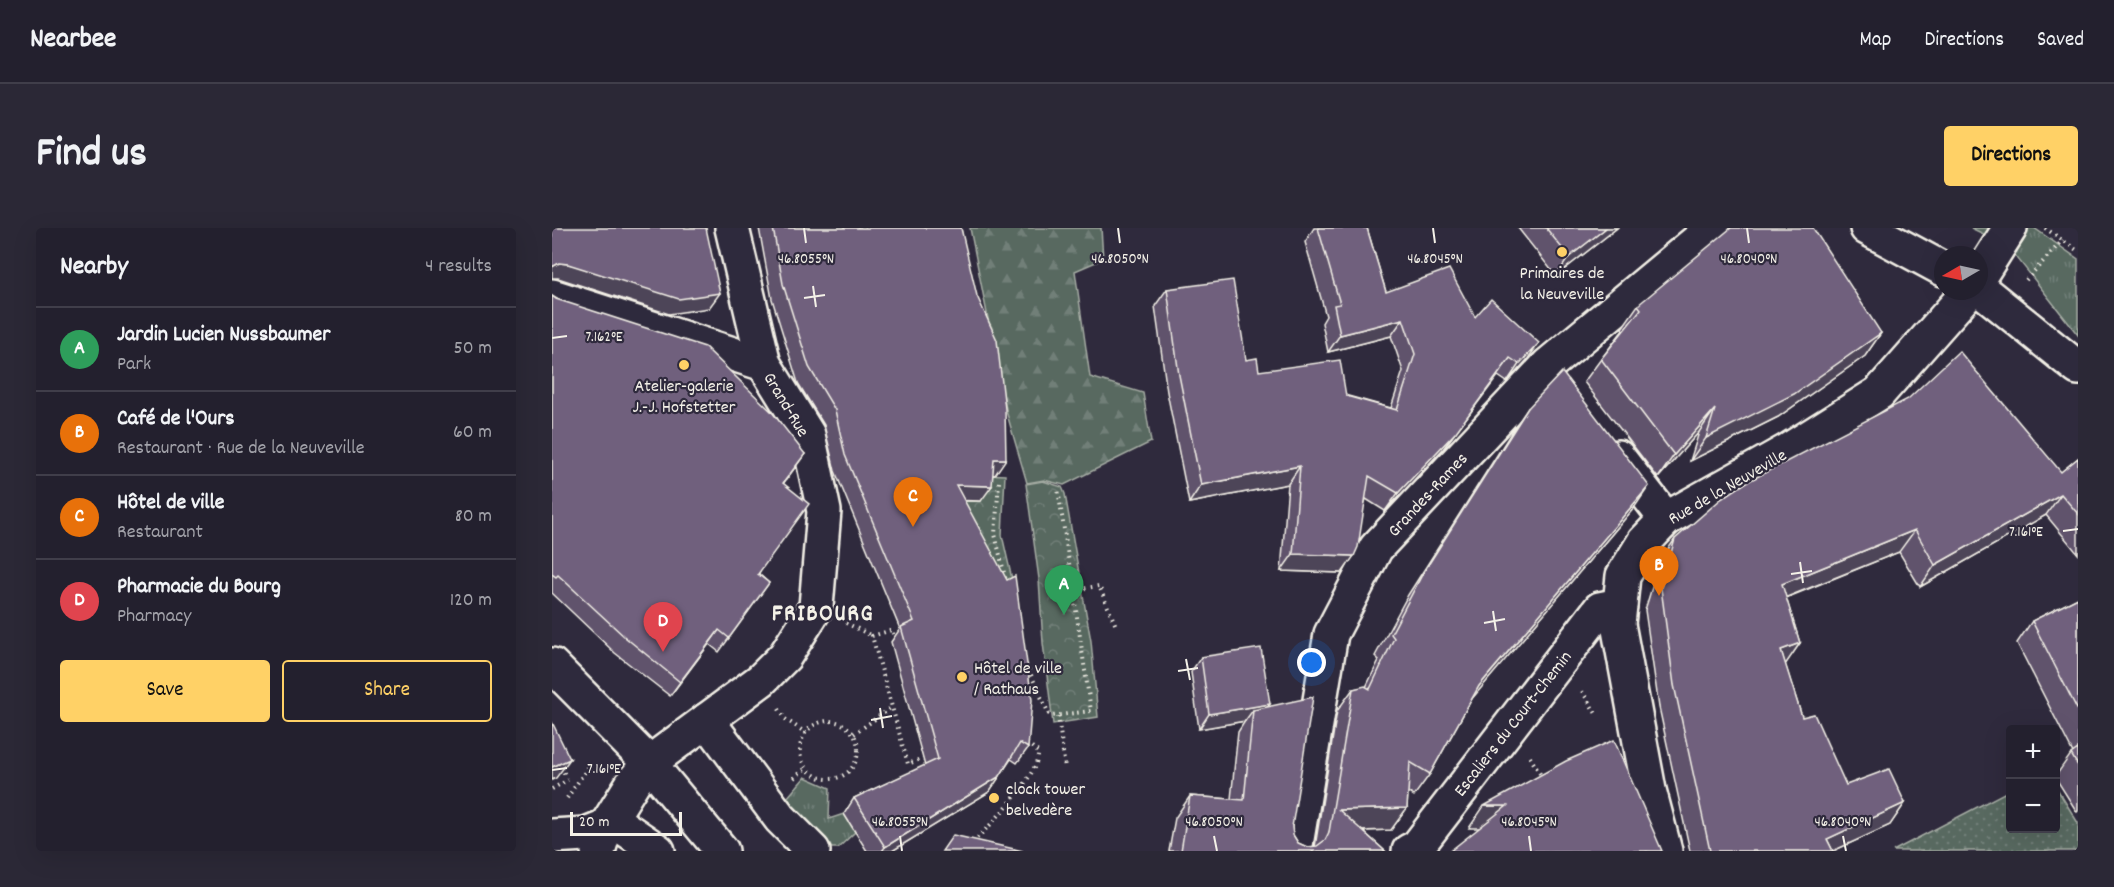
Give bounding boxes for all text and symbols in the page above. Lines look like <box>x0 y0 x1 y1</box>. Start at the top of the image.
text: Nearbee <box>30 21 116 61</box>
text: Map <box>1860 26 1891 56</box>
text: Directions <box>1924 26 2004 56</box>
text: Saved <box>2037 26 2084 56</box>
text: Find us <box>36 126 147 186</box>
button: Directions <box>1944 126 2078 186</box>
marker: Primaires de la Neuveville <box>1555 245 1569 259</box>
north arrow <box>1934 246 1988 300</box>
text: Nearby <box>60 249 128 286</box>
text: 46.8055°N <box>778 249 834 271</box>
text: 46.8050°N <box>1091 249 1149 271</box>
text: 46.8045°N <box>1407 249 1463 271</box>
text: 46.8040°N <box>1721 249 1777 271</box>
text: 4 results <box>425 253 492 281</box>
place label: Primaires de la Neuveville <box>1520 262 1605 308</box>
text: Jardin Lucien Nussbaumer <box>117 320 330 351</box>
text: 7.162°E <box>585 327 623 349</box>
text: A <box>74 335 85 363</box>
text: 50 m <box>454 335 492 363</box>
text: Park <box>117 351 151 379</box>
marker: Atelier-galerie J.-J. Hofstetter <box>677 358 691 372</box>
street label: Grand-Rue <box>756 368 814 442</box>
place label: Atelier-galerie J.-J. Hofstetter <box>633 375 736 421</box>
text: Café de l'Ours <box>117 404 235 435</box>
text: B <box>75 419 84 447</box>
text: 60 m <box>453 419 492 447</box>
text: Restaurant · Rue de la Neuveville <box>117 435 364 463</box>
street label: Rue de la Neuveville <box>1664 444 1792 532</box>
street label: Grandes-Rames <box>1383 448 1475 544</box>
pin: C <box>894 478 932 527</box>
text: Hôtel de ville <box>117 488 225 519</box>
text: C <box>75 503 84 531</box>
text: 80 m <box>455 503 492 531</box>
text: Restaurant <box>117 519 203 547</box>
text: 7.161°E <box>2009 522 2043 544</box>
pin: B <box>1640 546 1678 596</box>
pin: A <box>1044 566 1084 615</box>
text: Pharmacie du Bourg <box>117 572 281 603</box>
text: D <box>74 587 85 615</box>
text: 120 m <box>450 587 492 615</box>
district label: FRIBOURG <box>772 598 874 632</box>
pin: D <box>644 602 682 652</box>
text: Pharmacy <box>117 603 191 631</box>
street label: Escaliers du Court-Chemin <box>1449 646 1579 803</box>
your location <box>1297 648 1326 677</box>
place label: Hôtel de ville / Rathaus <box>974 657 1062 703</box>
button: Save <box>60 660 270 722</box>
button: Share <box>282 660 492 722</box>
marker: Hôtel de ville / Rathaus <box>955 670 969 684</box>
map controls <box>2006 725 2060 833</box>
button: + <box>2006 725 2060 779</box>
text: 7.161°E <box>587 759 621 781</box>
place label: clock tower belvedère <box>1006 778 1085 824</box>
button: − <box>2006 779 2060 833</box>
marker: clock tower belvedère <box>987 791 1001 805</box>
scale bar <box>570 809 682 836</box>
text: 20 m <box>579 811 609 834</box>
text: 46.8055°N <box>872 812 928 834</box>
text: 46.8050°N <box>1185 812 1243 834</box>
text: 46.8045°N <box>1501 812 1557 834</box>
text: 46.8040°N <box>1815 812 1871 834</box>

